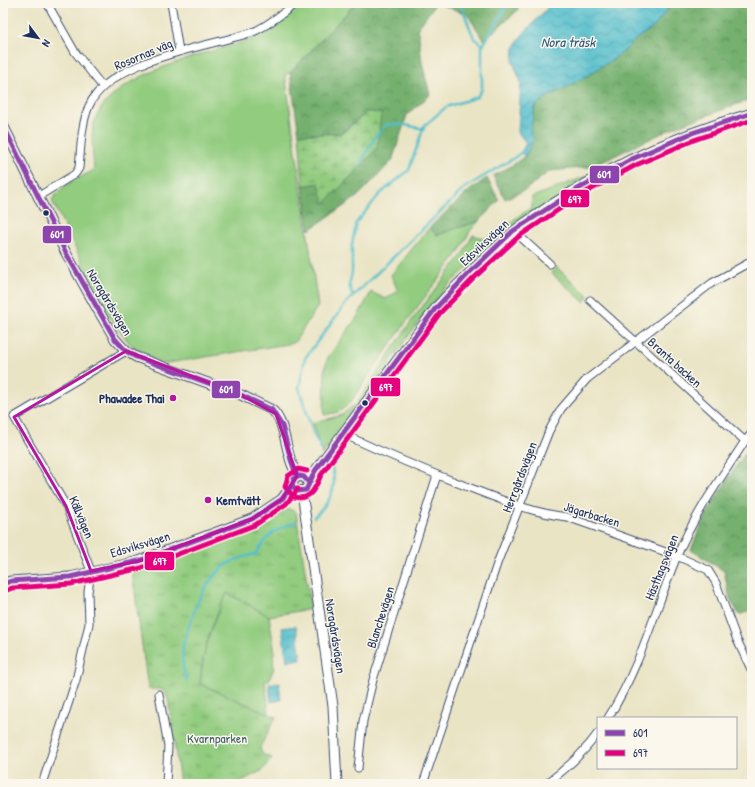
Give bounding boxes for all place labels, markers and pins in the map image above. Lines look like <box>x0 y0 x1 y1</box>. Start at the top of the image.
unlabelled marker <box>41 208 51 218</box>
place label: Phawadee Thai <box>99 389 165 407</box>
marker: Phawadee Thai <box>168 393 178 403</box>
unlabelled marker <box>360 398 370 408</box>
place label: Kemtvätt <box>216 491 261 509</box>
marker: Kemtvätt <box>203 495 213 505</box>

